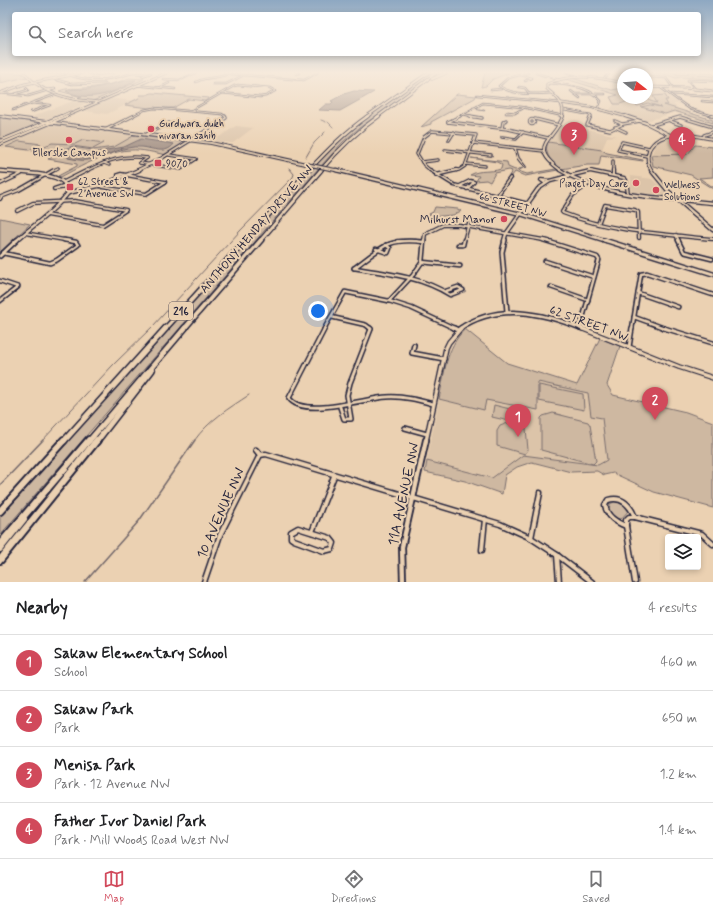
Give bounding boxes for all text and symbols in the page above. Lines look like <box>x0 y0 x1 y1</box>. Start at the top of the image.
search box <box>12 12 701 56</box>
icon: search <box>26 23 48 45</box>
text: Search here <box>58 24 134 44</box>
north arrow <box>617 68 653 104</box>
place label: Gurdwara dukh nivaran sahib <box>159 118 224 143</box>
pin: 3 <box>561 122 587 155</box>
marker: Gurdwara dukh nivaran sahib <box>146 124 156 134</box>
pin: 4 <box>669 127 695 160</box>
marker: Ellerslie Campus <box>64 135 74 145</box>
place label: Ellerslie Campus <box>32 147 106 160</box>
marker: 9070 <box>153 158 163 168</box>
place label: 9070 <box>166 158 188 171</box>
street label: ANTHONY HENDAY DRIVE NW <box>197 162 317 297</box>
place label: 62 Street & 2 Avenue SW <box>78 176 134 201</box>
place label: Piaget Day Care <box>559 178 628 193</box>
marker: Piaget Day Care <box>631 178 641 188</box>
place label: Wellness Solutions <box>664 179 700 204</box>
marker: 62 Street & 2 Avenue SW <box>65 182 75 192</box>
marker: Wellness Solutions <box>651 185 661 195</box>
street label: 66 STREET NW <box>478 189 548 221</box>
place label: Milhurst Manor <box>420 212 496 228</box>
marker: Milhurst Manor <box>499 214 509 224</box>
your location <box>308 301 328 321</box>
road number: 216 <box>169 302 193 320</box>
street label: 62 STREET NW <box>547 302 630 346</box>
pin: 2 <box>642 387 668 420</box>
pin: 1 <box>505 404 531 437</box>
street label: 11A AVENUE NW <box>384 441 424 547</box>
street label: 10 AVENUE NW <box>193 465 249 562</box>
map controls <box>665 534 701 570</box>
button: layers <box>665 534 701 570</box>
text: Nearby <box>16 597 68 619</box>
text: 4 results <box>648 600 697 617</box>
text: Sakaw Elementary School <box>54 644 227 664</box>
text: 1 <box>26 654 32 671</box>
text: 460 m <box>661 654 697 671</box>
text: School <box>54 664 88 681</box>
text: Sakaw Park <box>54 700 133 720</box>
text: 2 <box>26 710 32 727</box>
text: 650 m <box>662 710 697 727</box>
text: Park <box>54 720 80 737</box>
text: Menisa Park <box>54 756 135 776</box>
text: 3 <box>26 766 32 783</box>
text: 1.2 km <box>660 766 697 783</box>
text: Park · 12 Avenue NW <box>54 776 170 793</box>
text: Father Ivor Daniel Park <box>54 812 206 832</box>
text: 4 <box>25 822 33 839</box>
text: 1.4 km <box>658 822 697 839</box>
text: Park · Mill Woods Road West NW <box>54 832 229 849</box>
tab: Map <box>103 868 125 906</box>
tab: Directions <box>331 868 376 906</box>
tab: Saved <box>582 868 610 906</box>

